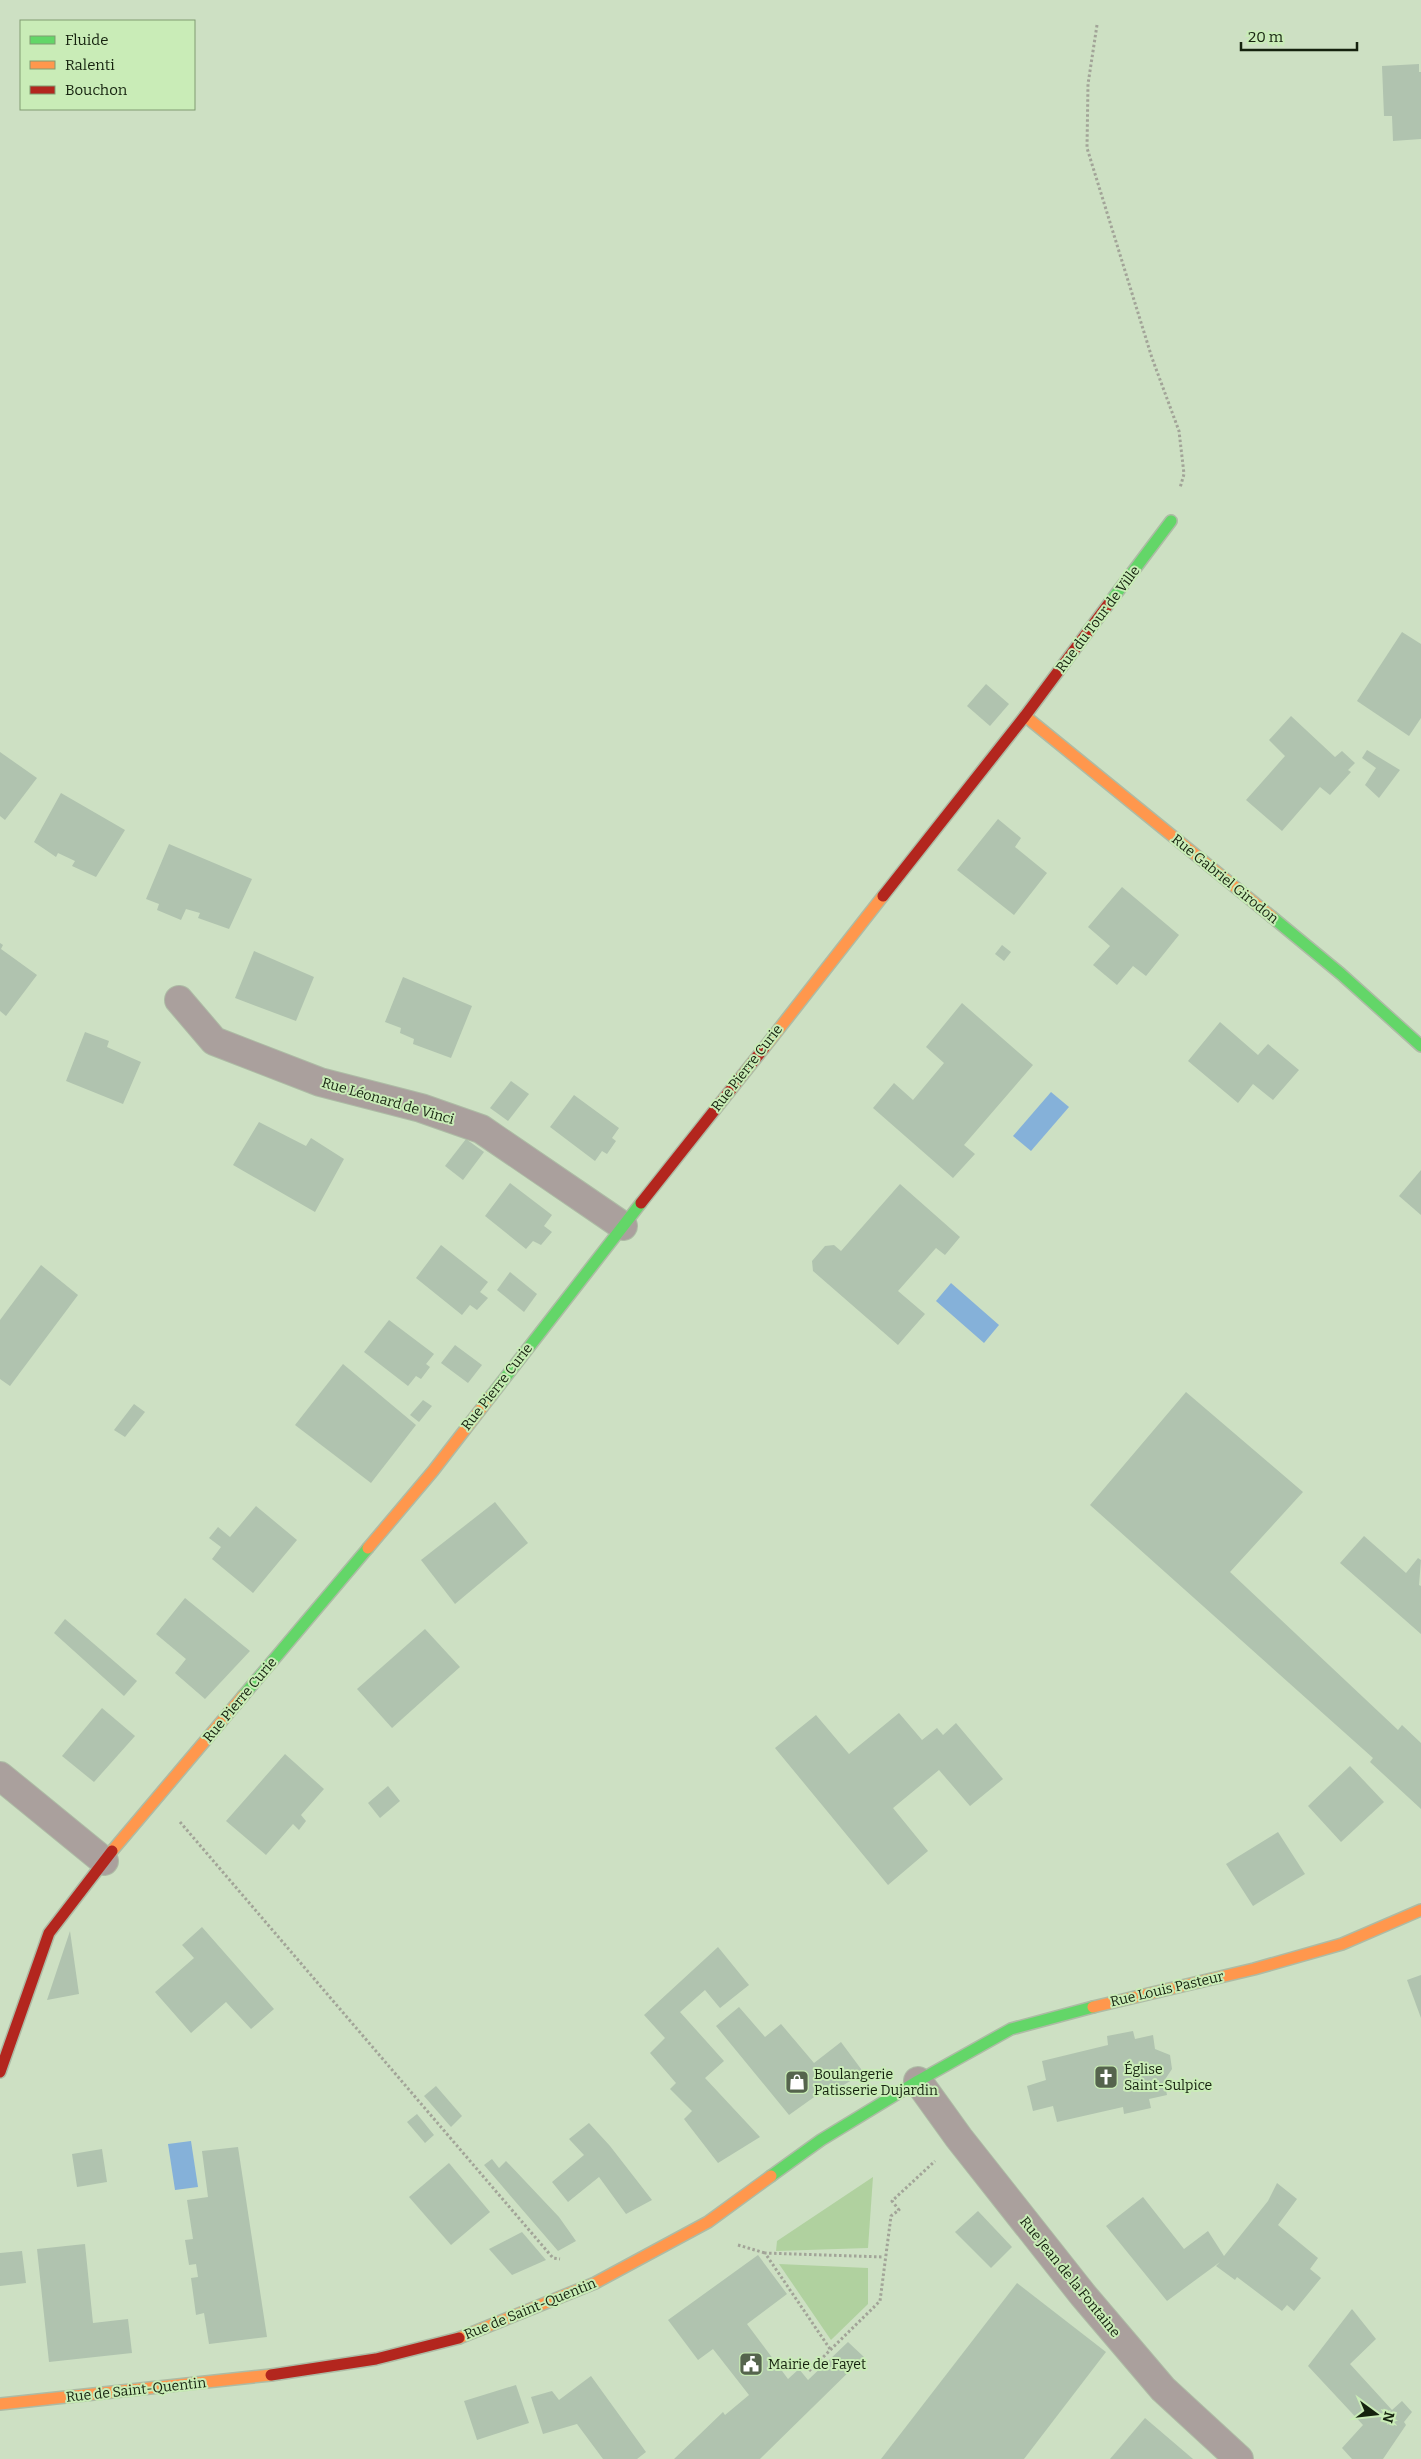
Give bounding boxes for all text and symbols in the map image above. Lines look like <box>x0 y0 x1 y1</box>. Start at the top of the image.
legend <box>20 20 195 110</box>
scale bar <box>1241 20 1357 52</box>
text: 20 m <box>1248 28 1284 46</box>
text: Fluide <box>65 31 108 49</box>
text: Ralenti <box>65 56 115 74</box>
text: Bouchon <box>65 81 128 99</box>
street label: Rue du Tour de Ville <box>1052 562 1144 676</box>
street label: Rue Gabriel Girodon <box>1168 831 1282 927</box>
street label: Rue Pierre Curie <box>708 1021 786 1115</box>
street label: Rue Léonard de Vinci <box>320 1074 456 1128</box>
street label: Rue Pierre Curie <box>458 1340 536 1434</box>
street label: Rue Pierre Curie <box>200 1654 280 1746</box>
street label: Rue Louis Pasteur <box>1109 1968 1225 2010</box>
place label: Église Saint-Sulpice <box>1124 2060 1212 2094</box>
church icon: Église Saint-Sulpice <box>1093 2064 1119 2090</box>
place label: Boulangerie Patisserie Dujardin <box>814 2066 938 2099</box>
shop icon: Boulangerie Patisserie Dujardin <box>784 2069 810 2095</box>
street label: Rue Jean de la Fontaine <box>1016 2213 1124 2341</box>
street label: Rue de Saint-Quentin <box>462 2275 599 2343</box>
public building icon: Mairie de Fayet <box>738 2351 764 2377</box>
place label: Mairie de Fayet <box>768 2356 866 2373</box>
street label: Rue de Saint-Quentin <box>65 2374 207 2406</box>
north arrow <box>1351 2389 1401 2439</box>
text: N <box>1378 2410 1398 2425</box>

